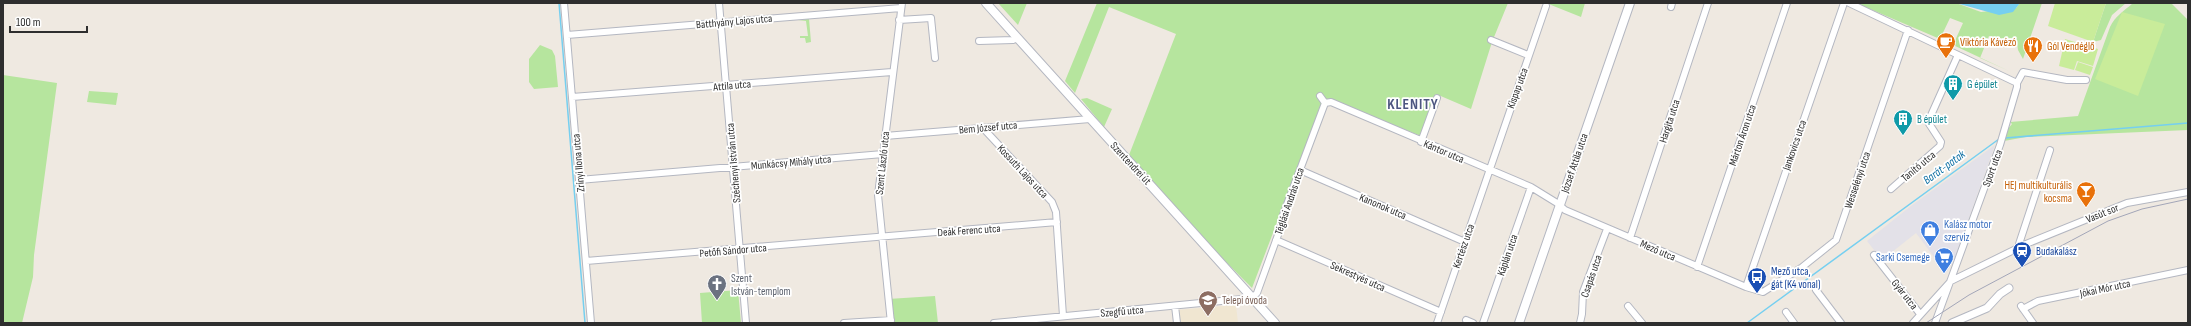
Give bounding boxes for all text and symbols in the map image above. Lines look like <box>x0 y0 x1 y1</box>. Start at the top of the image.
scale bar <box>10 8 87 34</box>
street label: Batthyány Lajos utca <box>695 12 773 31</box>
text: 100 m <box>16 15 41 30</box>
cafe icon: Viktória Kávézó <box>1935 31 1957 59</box>
restaurant icon: Gól Vendéglő <box>2022 35 2044 63</box>
place label: Viktória Kávézó <box>1960 36 2017 49</box>
place label: Gól Vendéglő <box>2047 40 2095 53</box>
street label: Kispap utca <box>1504 66 1531 110</box>
building icon: G épület <box>1942 73 1964 101</box>
street label: Attila utca <box>712 77 751 94</box>
place label: G épület <box>1967 78 1998 91</box>
district label: KLENITY <box>1387 95 1439 114</box>
street label: Hargita utca <box>1656 98 1683 144</box>
street label: Márton Áron utca <box>1726 103 1759 167</box>
building icon: B épület <box>1892 108 1914 136</box>
place label: B épület <box>1917 113 1948 126</box>
street label: Bem József utca <box>958 118 1018 137</box>
street label: Jankovics utca <box>1779 118 1809 173</box>
street label: Széchenyi István utca <box>724 123 743 203</box>
street label: Szent László utca <box>873 131 892 195</box>
street label: József Attila utca <box>1558 132 1591 195</box>
street label: Zrínyi Ilona utca <box>569 133 588 193</box>
street label: Kántor utca <box>1421 137 1466 166</box>
street label: Szentendrei út <box>1108 139 1154 188</box>
street label: Kossuth Lajos utca <box>995 142 1051 201</box>
water label: Barát-patak <box>1920 147 1969 188</box>
street label: Tanító utca <box>1899 148 1938 184</box>
street label: Sport utca <box>1980 148 2005 189</box>
street label: Wesselényi utca <box>1842 150 1873 210</box>
street label: Munkácsy Mihály utca <box>750 153 832 172</box>
street label: Téglási András utca <box>1272 166 1307 236</box>
place label: HEJ multikulturális kocsma <box>2004 179 2072 205</box>
bar icon: HEJ multikulturális kocsma <box>2075 180 2097 208</box>
street label: Kanonok utca <box>1357 191 1408 222</box>
street label: Vasút sor <box>2084 201 2120 226</box>
place label: Kalász motor szerviz <box>1944 218 1992 244</box>
shop icon: Kalász motor szerviz <box>1919 219 1941 247</box>
street label: Deák Ferenc utca <box>937 222 1001 239</box>
street label: Kertész utca <box>1450 222 1477 270</box>
street label: Káplán utca <box>1494 233 1521 278</box>
street label: Mező utca <box>1638 237 1678 264</box>
station icon: Budakalász <box>2011 240 2033 268</box>
street label: Petőfi Sándor utca <box>699 241 767 260</box>
place label: Budakalász <box>2036 245 2077 258</box>
supermarket icon: Sarki Csemege <box>1933 246 1955 274</box>
place label: Sarki Csemege <box>1876 251 1930 264</box>
street label: Csapás utca <box>1578 253 1605 299</box>
street label: Sekrestyés utca <box>1328 259 1387 294</box>
place label: Mező utca, gát (K4 vonal) <box>1771 265 1820 291</box>
bus stop icon: Mező utca, gát (K4 vonal) <box>1746 266 1768 294</box>
place label: Szent István-templom <box>731 272 791 298</box>
church icon: Szent István-templom <box>706 273 728 301</box>
street label: Gyár utca <box>1889 277 1920 312</box>
street label: Jókai Mór utca <box>2078 277 2132 300</box>
school or university icon: Telepi óvoda <box>1197 289 1219 317</box>
place label: Telepi óvoda <box>1222 294 1267 307</box>
street label: Szegfű utca <box>1100 303 1144 320</box>

